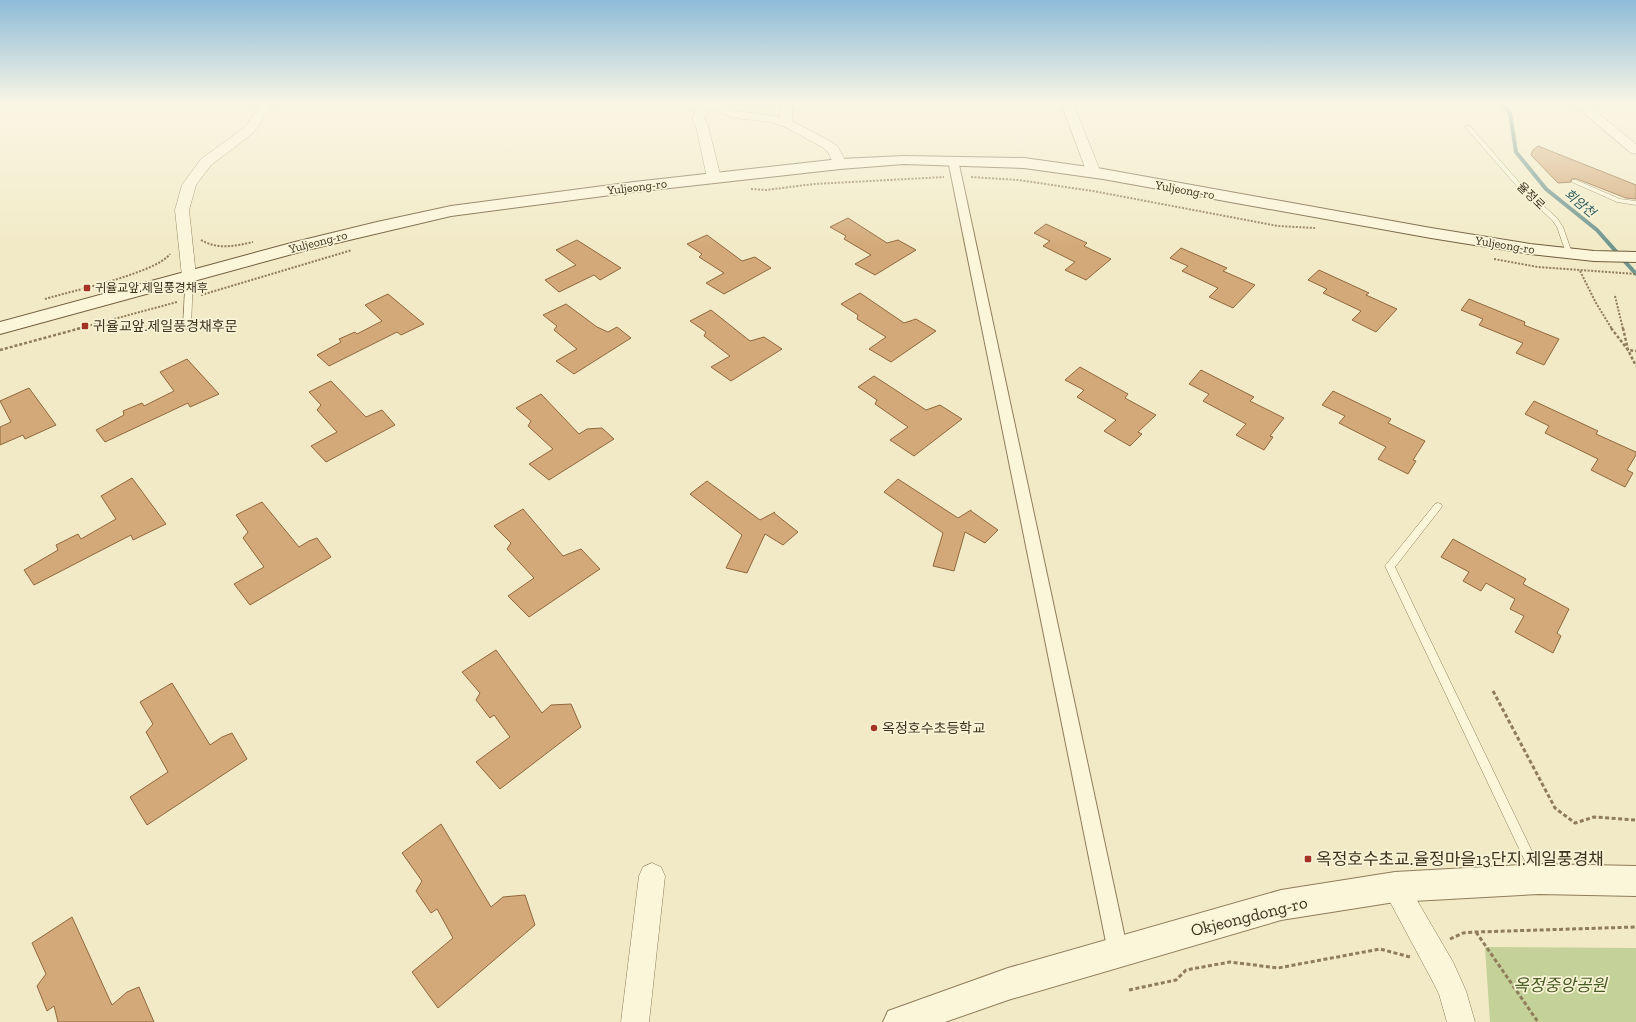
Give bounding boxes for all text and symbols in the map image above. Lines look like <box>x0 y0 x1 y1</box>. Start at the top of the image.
street label: Yuljeong-ro <box>605 176 668 199</box>
street label: Yuljeong-ro <box>1153 178 1216 203</box>
street label: 율정로 <box>1514 179 1548 213</box>
water label: 회암천 <box>1561 186 1599 221</box>
street label: Yuljeong-ro <box>286 228 349 257</box>
street label: Yuljeong-ro <box>1473 233 1536 258</box>
place label: 귀율교앞.제일풍경채후 <box>95 281 208 295</box>
marker: 귀율교앞.제일풍경채후 <box>82 283 92 293</box>
place label: 귀율교앞.제일풍경채후문 <box>93 318 238 335</box>
marker: 귀율교앞.제일풍경채후문 <box>80 321 90 331</box>
place label: 옥정호수초등학교 <box>882 720 985 737</box>
marker: 옥정호수초등학교 <box>869 723 879 733</box>
place label: 옥정호수초교.율정마을13단지.제일풍경채 <box>1316 849 1604 869</box>
marker: 옥정호수초교.율정마을13단지.제일풍경채 <box>1303 854 1313 864</box>
street label: Okjeongdong-ro <box>1189 892 1310 941</box>
park label: 옥정중앙공원 <box>1513 975 1608 995</box>

